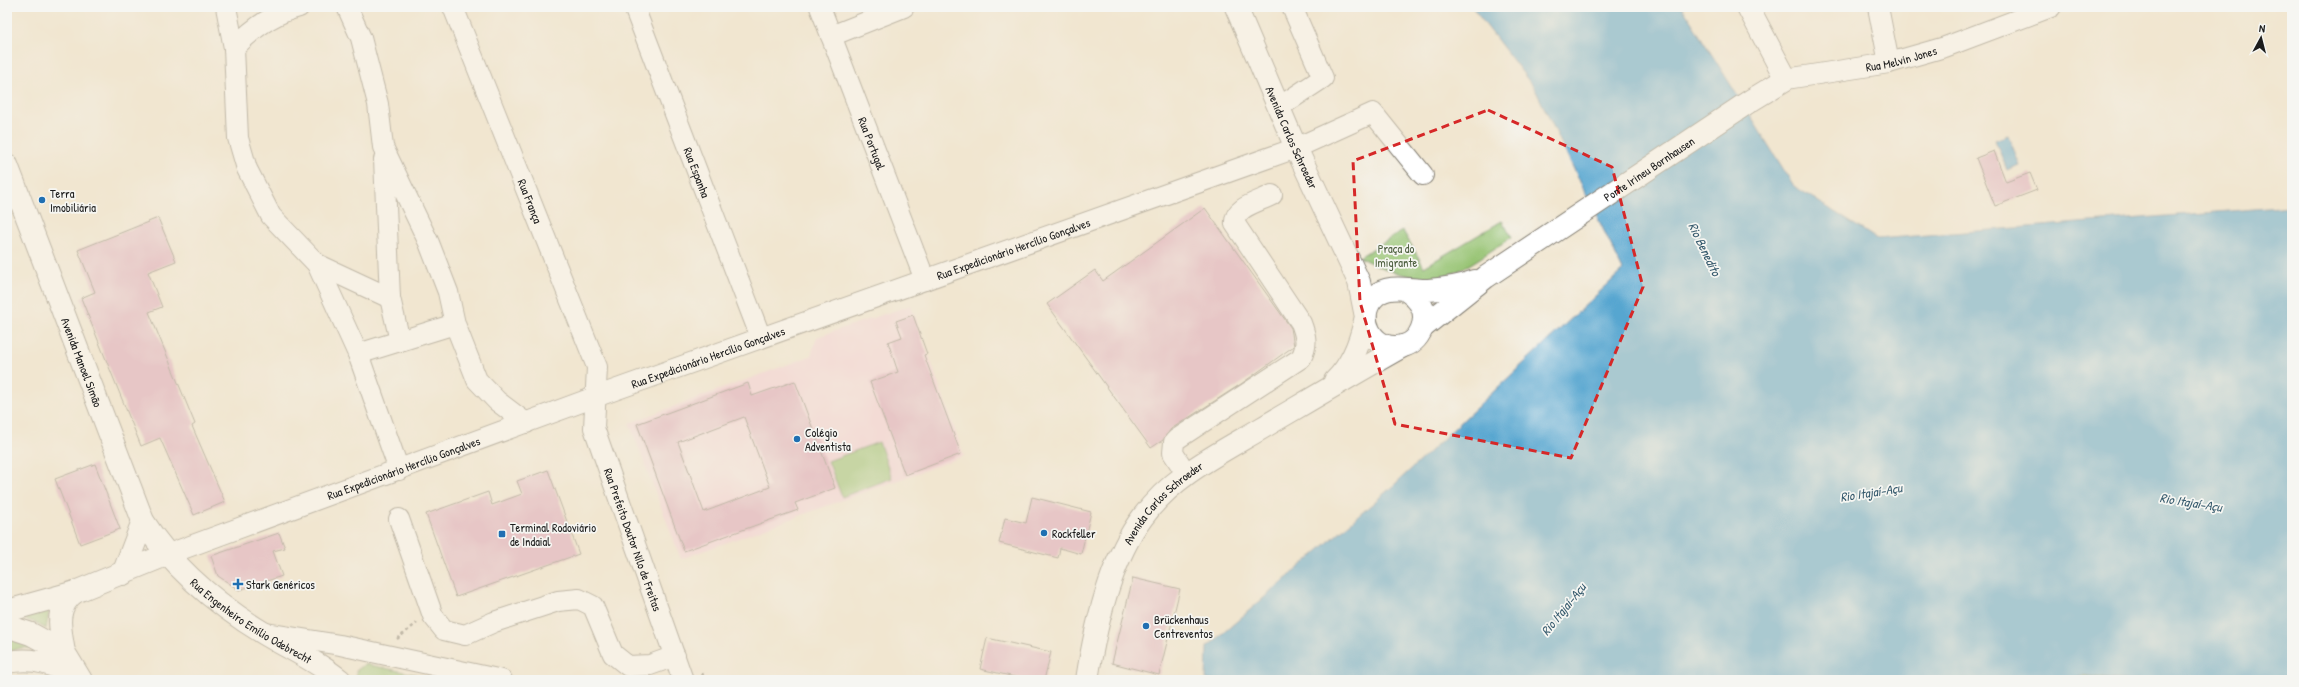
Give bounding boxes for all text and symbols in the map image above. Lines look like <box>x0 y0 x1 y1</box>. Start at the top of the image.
north arrow <box>2241 18 2281 58</box>
text: N <box>2258 21 2266 35</box>
street label: Rua Melvin Jones <box>1864 41 1939 75</box>
street label: Avenida Carlos Schroeder <box>1262 83 1323 192</box>
street label: Rua Portugal <box>855 114 891 173</box>
street label: Ponte Irineu Bornhausen <box>1600 132 1698 205</box>
street label: Rua Espanha <box>680 145 715 200</box>
street label: Rua França <box>514 176 547 226</box>
place label: Terra Imobiliária <box>50 185 96 216</box>
marker: Terra Imobiliária <box>37 195 47 205</box>
street label: Rua Expedicionário Hercílio Gonçalves <box>934 213 1093 284</box>
water label: Rio Benedito <box>1684 219 1726 280</box>
park label: Praça do Imigrante <box>1375 240 1418 271</box>
street label: Avenida Manoel Simão <box>57 315 107 409</box>
street label: Rua Expedicionário Hercílio Gonçalves <box>629 322 787 392</box>
place label: Colégio Adventista <box>805 424 851 455</box>
street label: Rua Expedicionário Hercílio Gonçalves <box>325 431 483 503</box>
marker: Colégio Adventista <box>792 434 802 444</box>
street label: Avenida Carlos Schroeder <box>1119 457 1206 547</box>
street label: Rua Prefeito Doutor Nilo de Freitas <box>600 466 667 614</box>
water label: Rio Itajaí-Açu <box>1839 478 1905 506</box>
water label: Rio Itajaí-Açu <box>2159 488 2225 516</box>
place label: Terminal Rodoviário de Indaial <box>510 519 596 550</box>
place label: Rockfeller <box>1052 525 1096 542</box>
marker: Rockfeller <box>1039 528 1049 538</box>
marker: Terminal Rodoviário de Indaial <box>497 529 507 539</box>
street label: Rua Engenheiro Emílio Odebrecht <box>187 574 316 668</box>
place label: Stark Genéricos <box>246 576 315 593</box>
water label: Rio Itajaí-Açu <box>1536 578 1591 639</box>
marker: Stark Genéricos <box>233 579 243 589</box>
place label: Brückenhaus Centreventos <box>1154 611 1213 642</box>
marker: Brückenhaus Centreventos <box>1141 621 1151 631</box>

